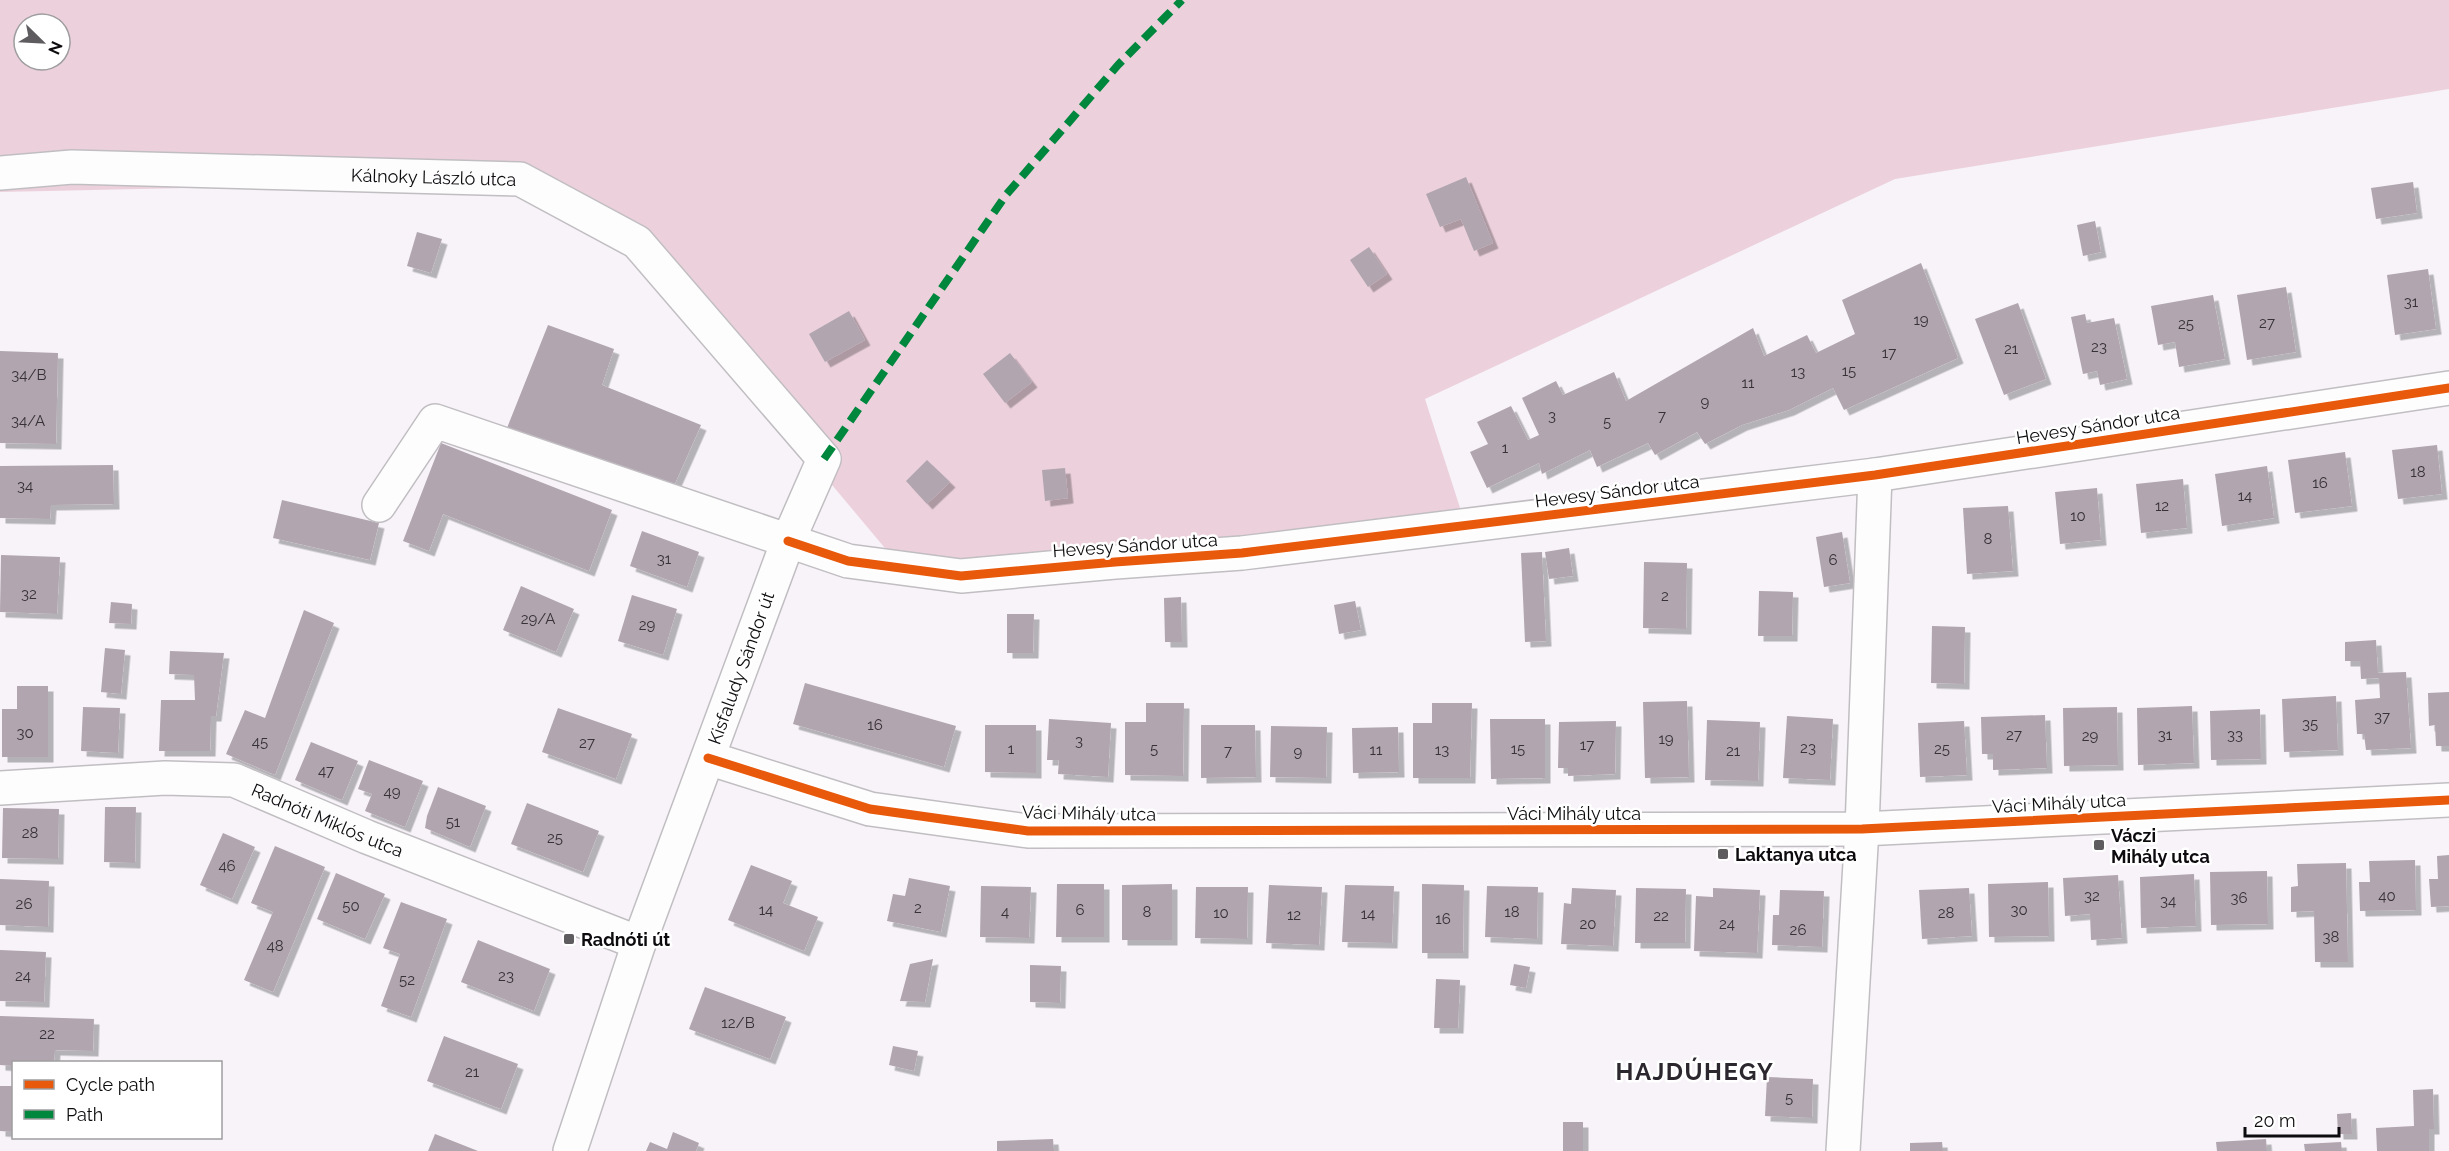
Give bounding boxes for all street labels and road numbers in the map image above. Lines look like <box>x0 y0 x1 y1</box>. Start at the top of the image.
street label: Kálnoky László utca <box>351 164 517 189</box>
street label: Hevesy Sándor utca <box>2015 402 2181 448</box>
street label: Hevesy Sándor utca <box>1534 470 1700 512</box>
street label: Hevesy Sándor utca <box>1052 529 1218 561</box>
street label: Kisfaludy Sándor út <box>704 589 778 747</box>
street label: Radnóti Miklós utca <box>249 778 407 861</box>
street label: Váci Mihály utca <box>1991 789 2127 817</box>
street label: Váci Mihály utca <box>1022 801 1156 825</box>
street label: Váci Mihály utca <box>1507 803 1641 824</box>

